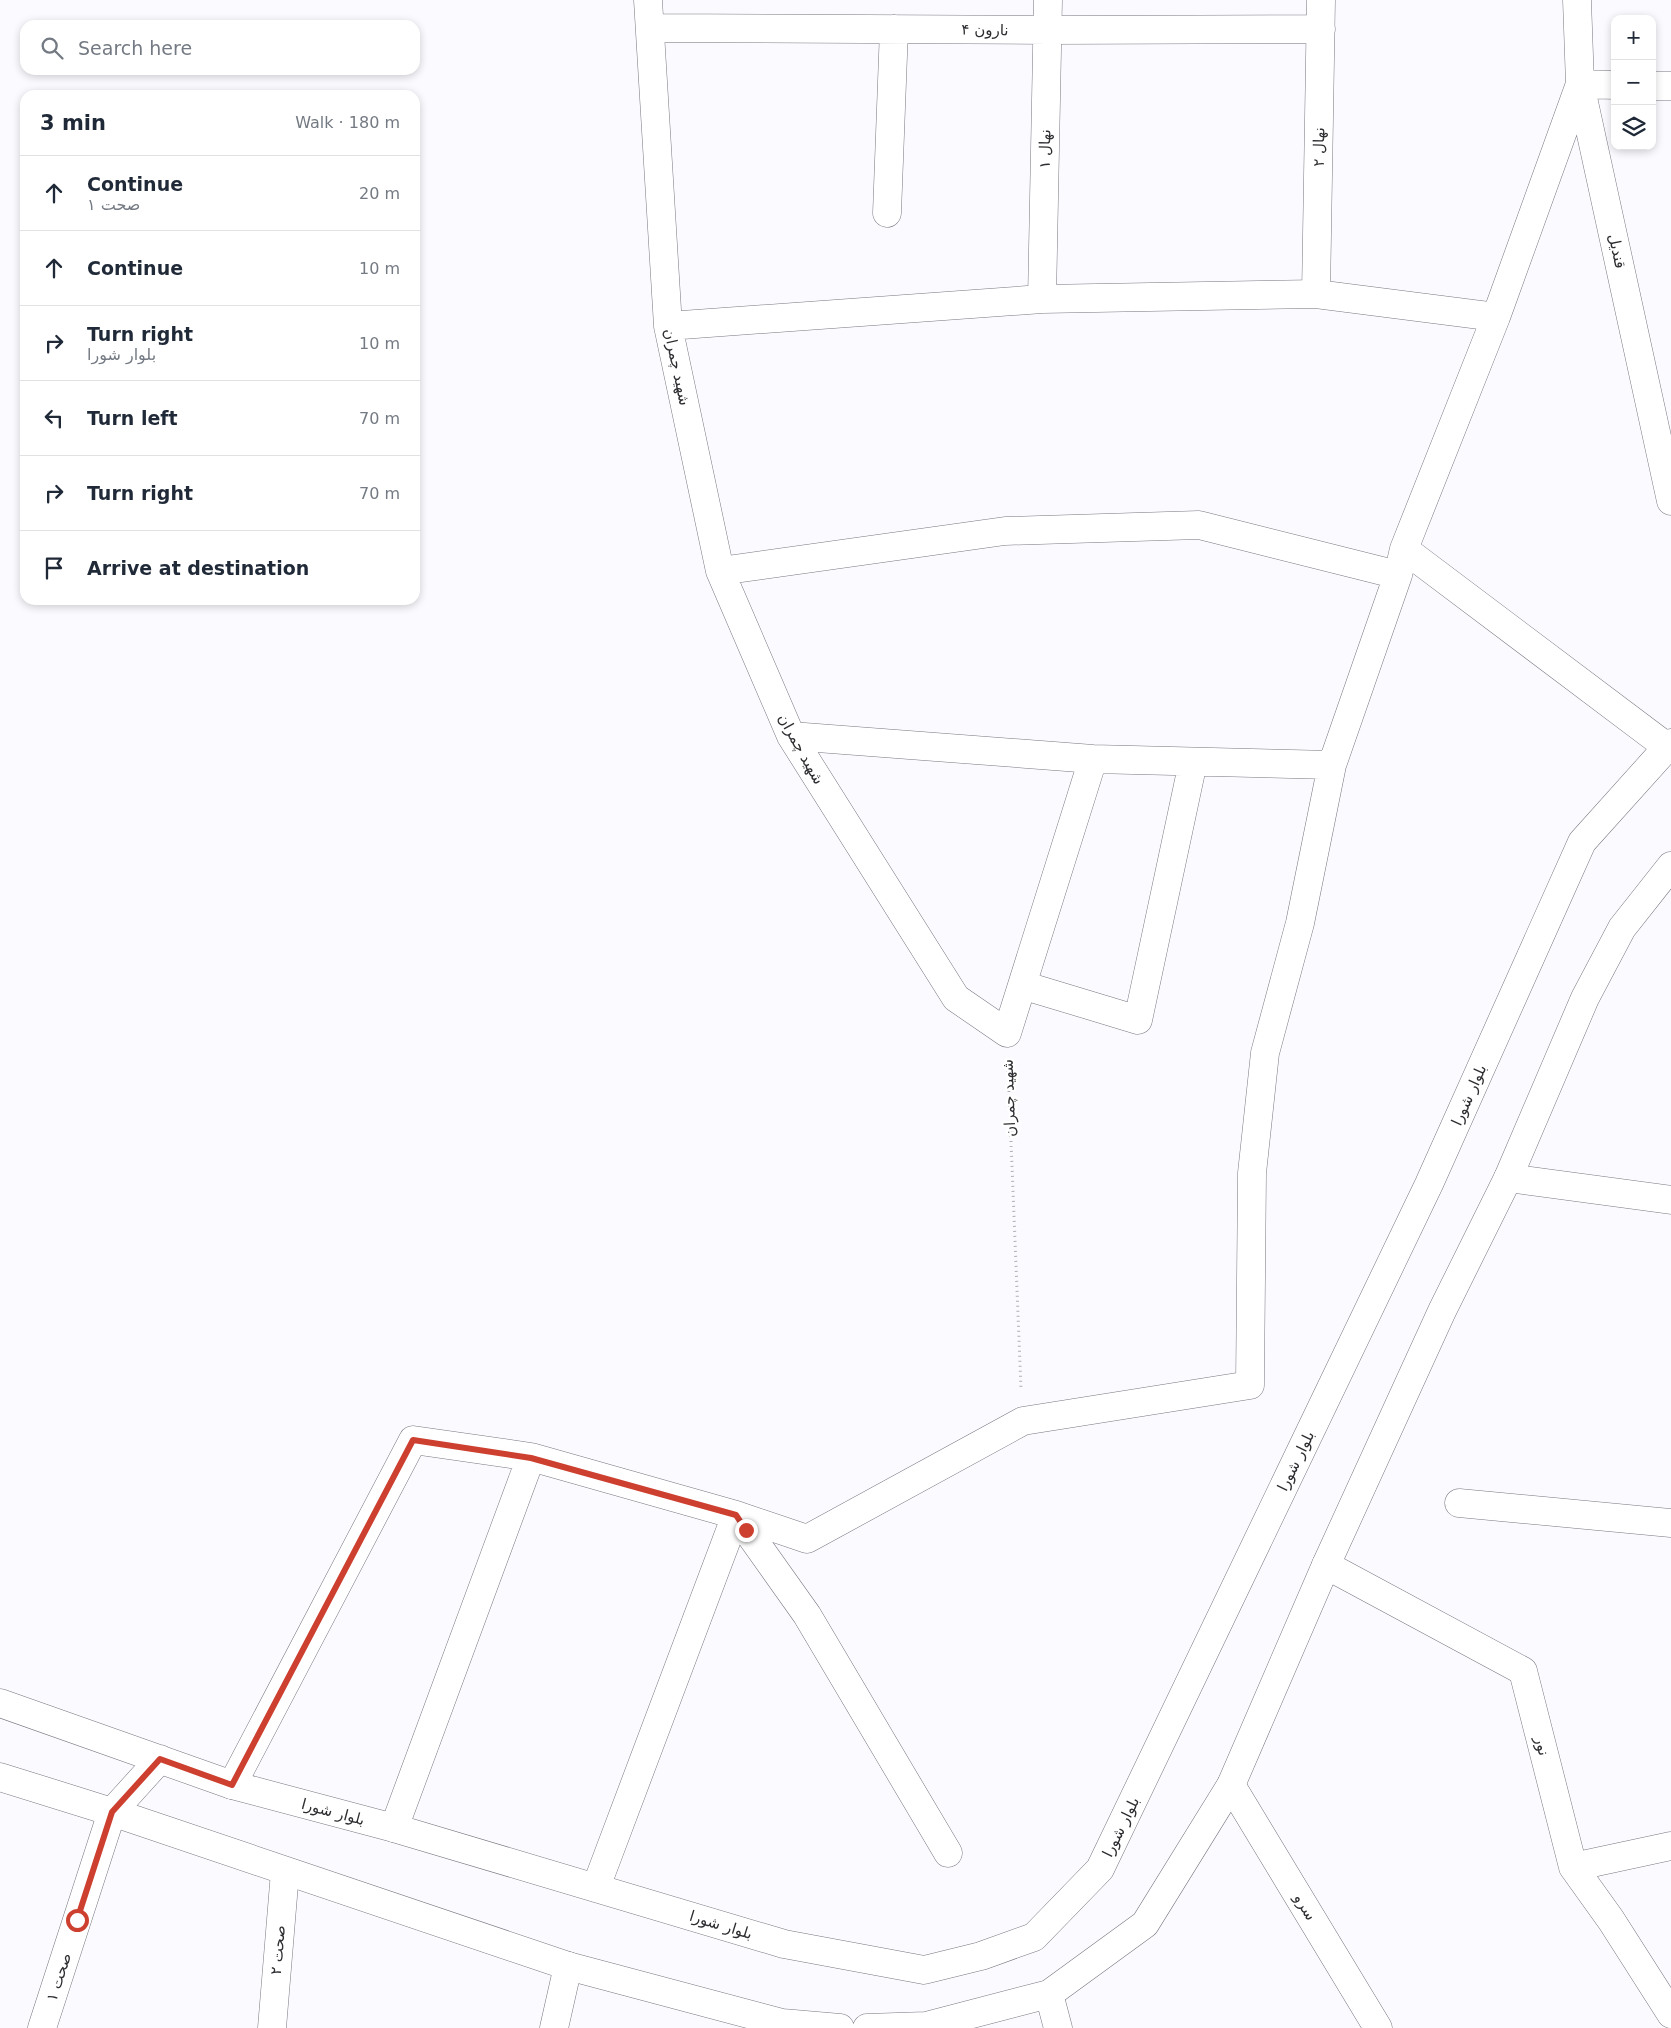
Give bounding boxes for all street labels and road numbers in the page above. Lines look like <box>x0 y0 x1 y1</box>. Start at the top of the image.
street label: نارون ۴ <box>961 21 1009 39</box>
street label: نهال ۲ <box>1310 127 1328 167</box>
street label: نهال ۱ <box>1036 129 1054 169</box>
street label: قندیل <box>1605 232 1629 270</box>
street label: شهید چمران <box>660 327 694 407</box>
street label: شهید چمران <box>774 710 828 788</box>
street label: شهید چمران <box>999 1059 1019 1137</box>
street label: بلوار شورا <box>1448 1062 1490 1128</box>
street label: بلوار شورا <box>1274 1428 1318 1494</box>
street label: نور <box>1531 1734 1553 1757</box>
street label: بلوار شورا <box>1099 1794 1143 1860</box>
street label: بلوار شورا <box>299 1795 367 1829</box>
street label: سرو <box>1290 1889 1320 1924</box>
street label: بلوار شورا <box>687 1907 755 1943</box>
street label: صحت ۲ <box>267 1924 289 1976</box>
street label: صحت ۱ <box>43 1950 75 2004</box>

